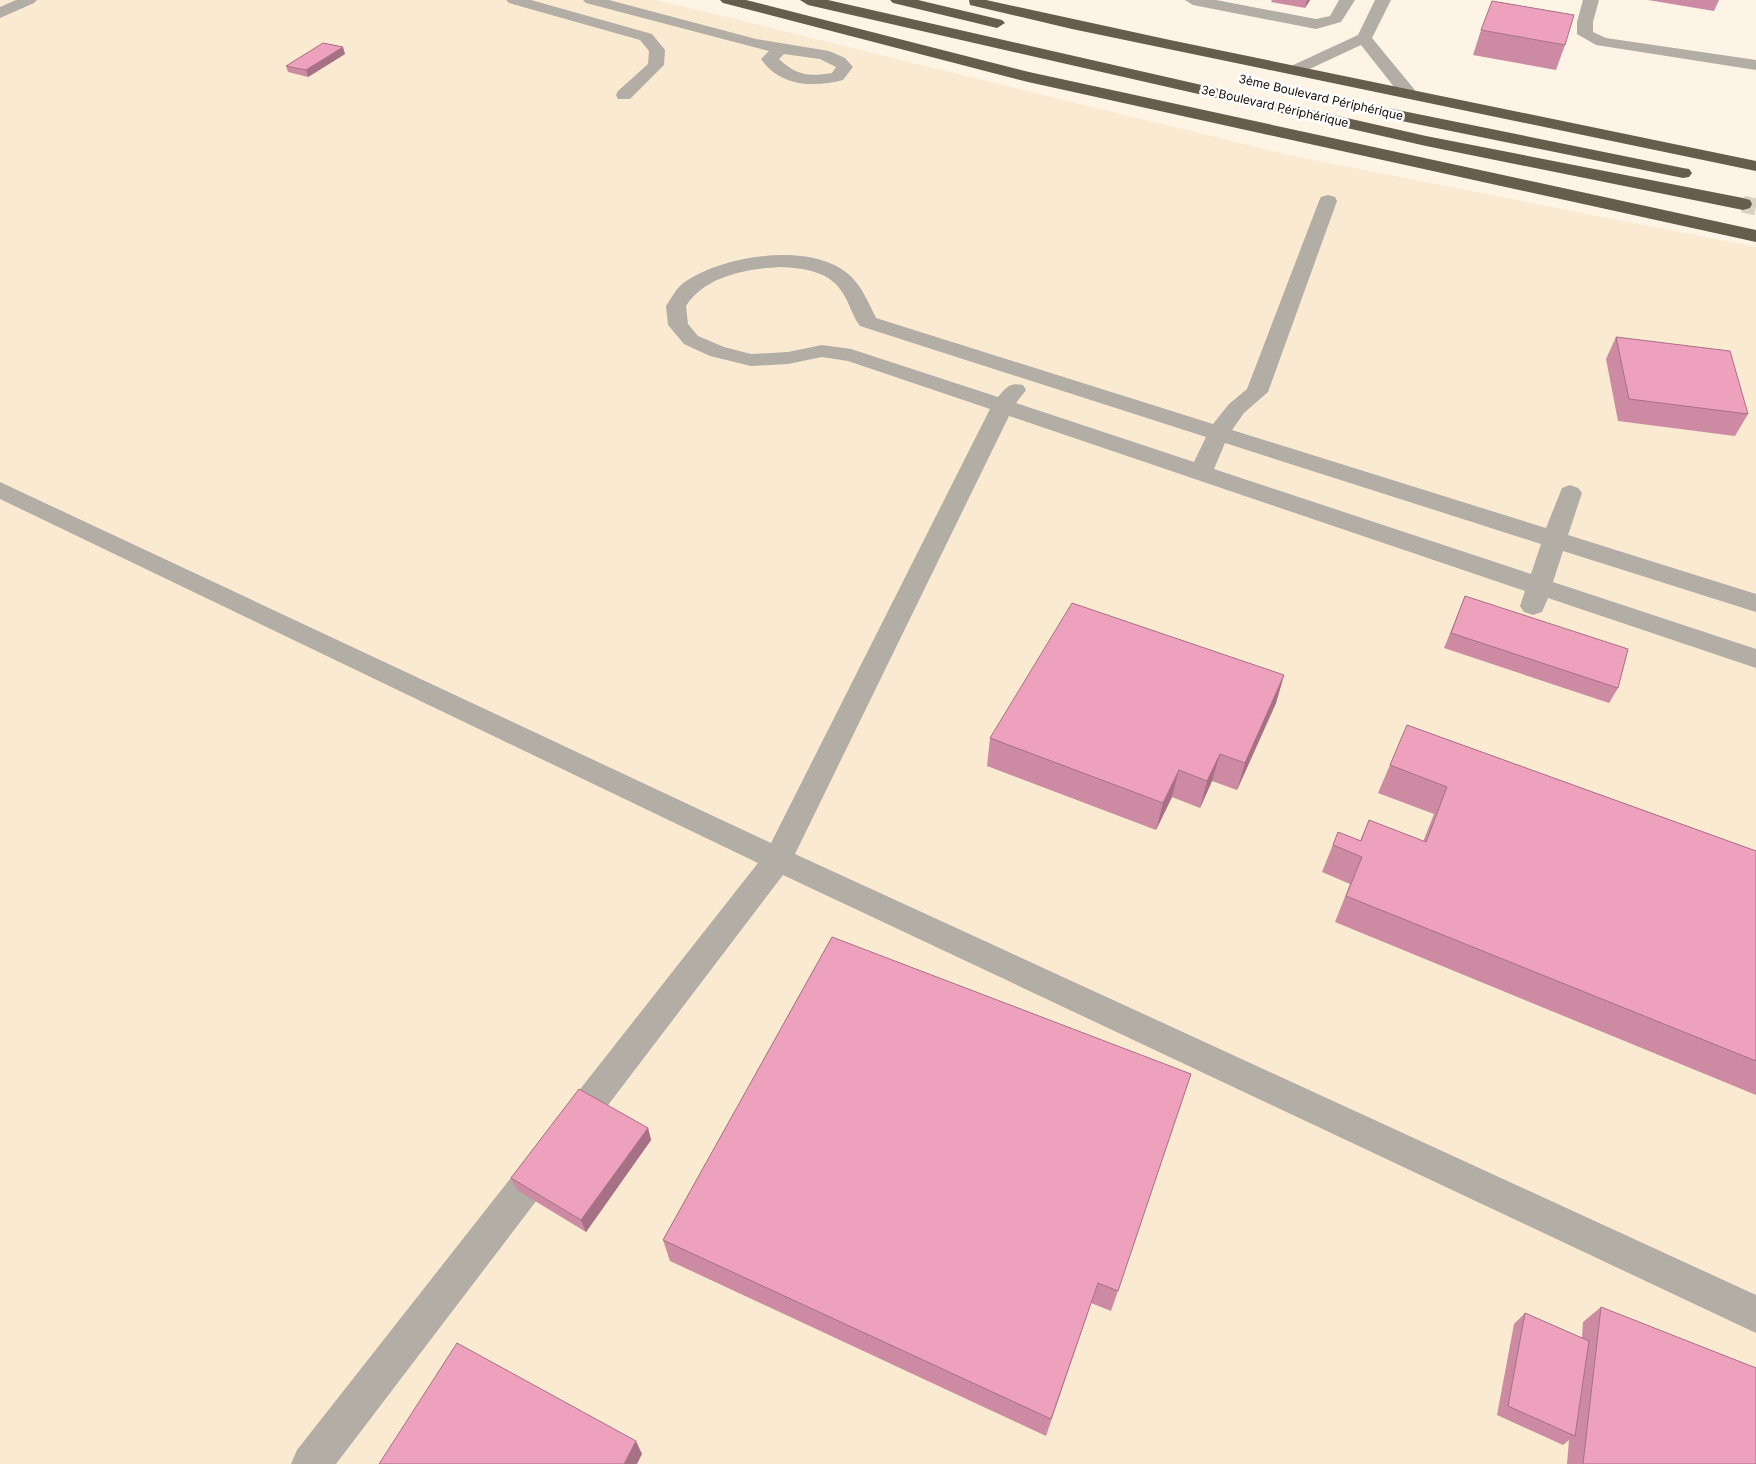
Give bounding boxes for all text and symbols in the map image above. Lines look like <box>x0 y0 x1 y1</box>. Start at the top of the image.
street label: 3ème Boulevard Périphérique <box>1237 71 1405 123</box>
street label: 3e Boulevard Périphérique <box>1200 82 1350 130</box>

